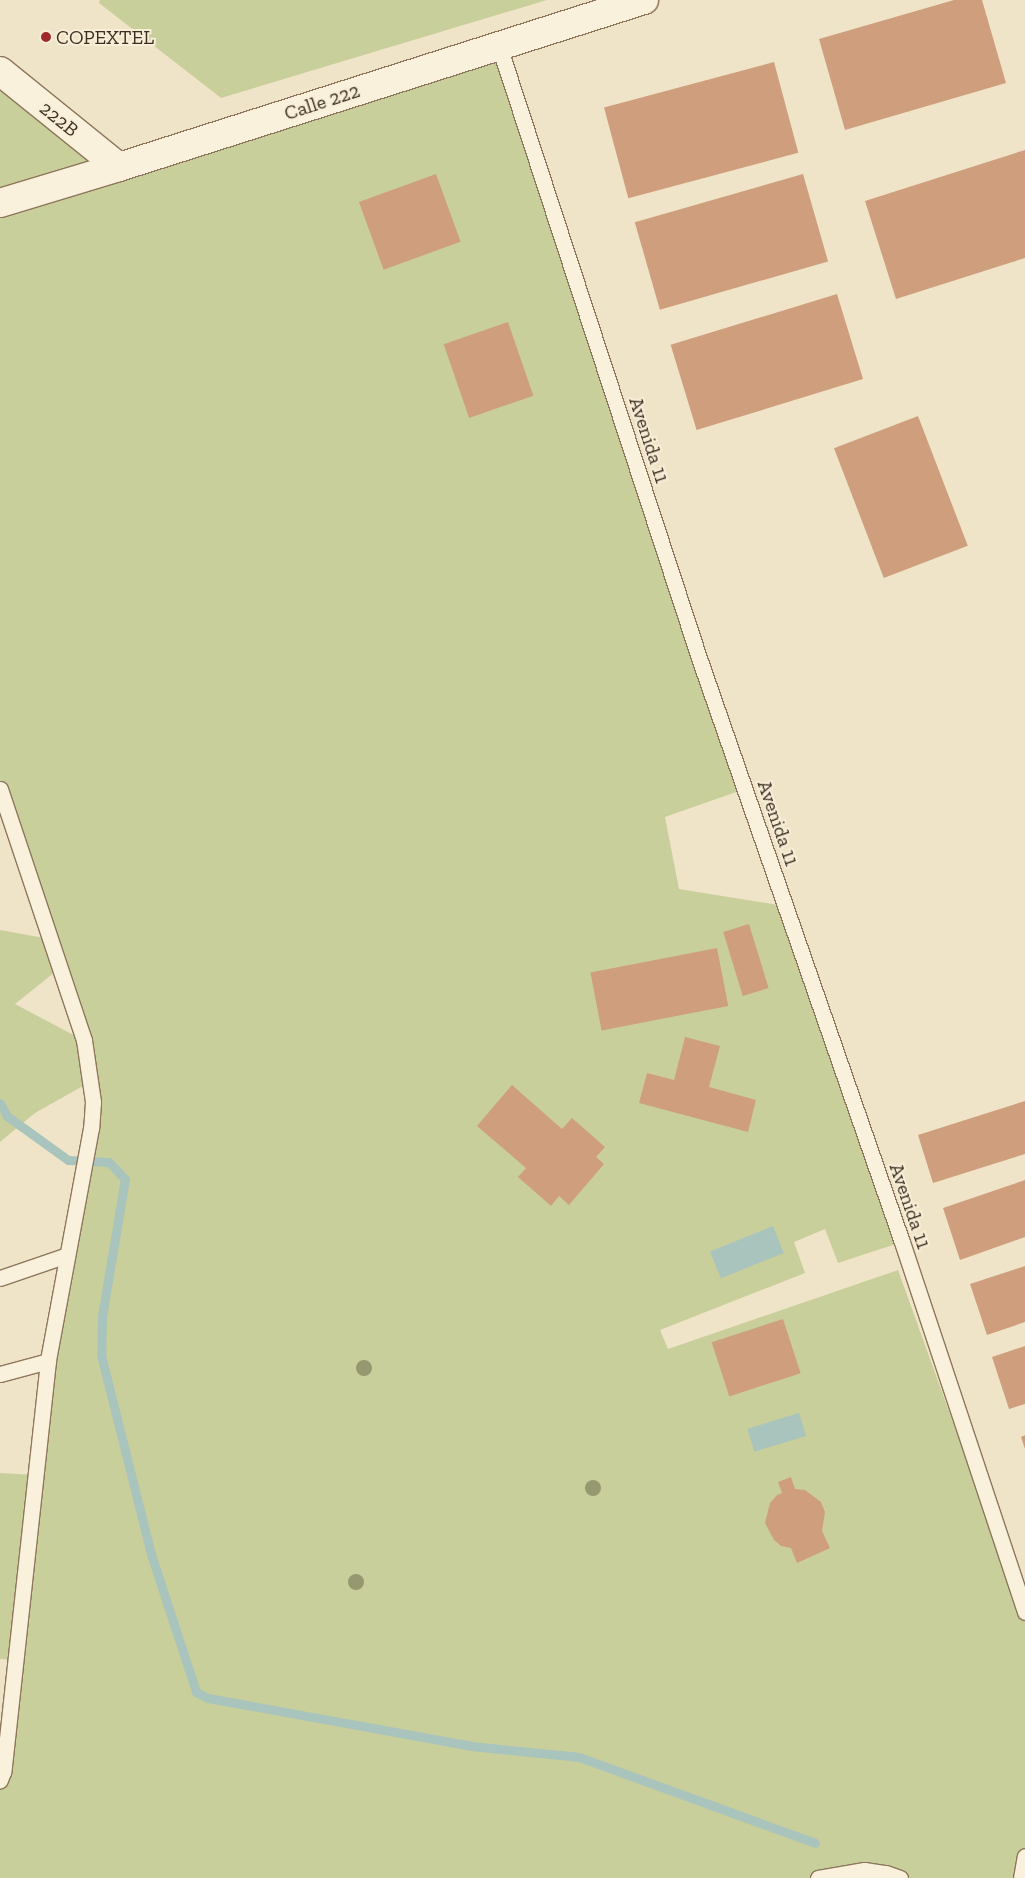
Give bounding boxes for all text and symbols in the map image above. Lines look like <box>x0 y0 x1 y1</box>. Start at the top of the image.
place label: COPEXTEL <box>56 25 154 49</box>
marker: COPEXTEL <box>40 31 52 43</box>
street label: Calle 222 <box>281 79 363 125</box>
street label: 222B <box>35 96 83 142</box>
street label: Avenida 11 <box>624 394 674 486</box>
street label: Avenida 11 <box>752 777 804 869</box>
street label: Avenida 11 <box>884 1160 936 1252</box>

